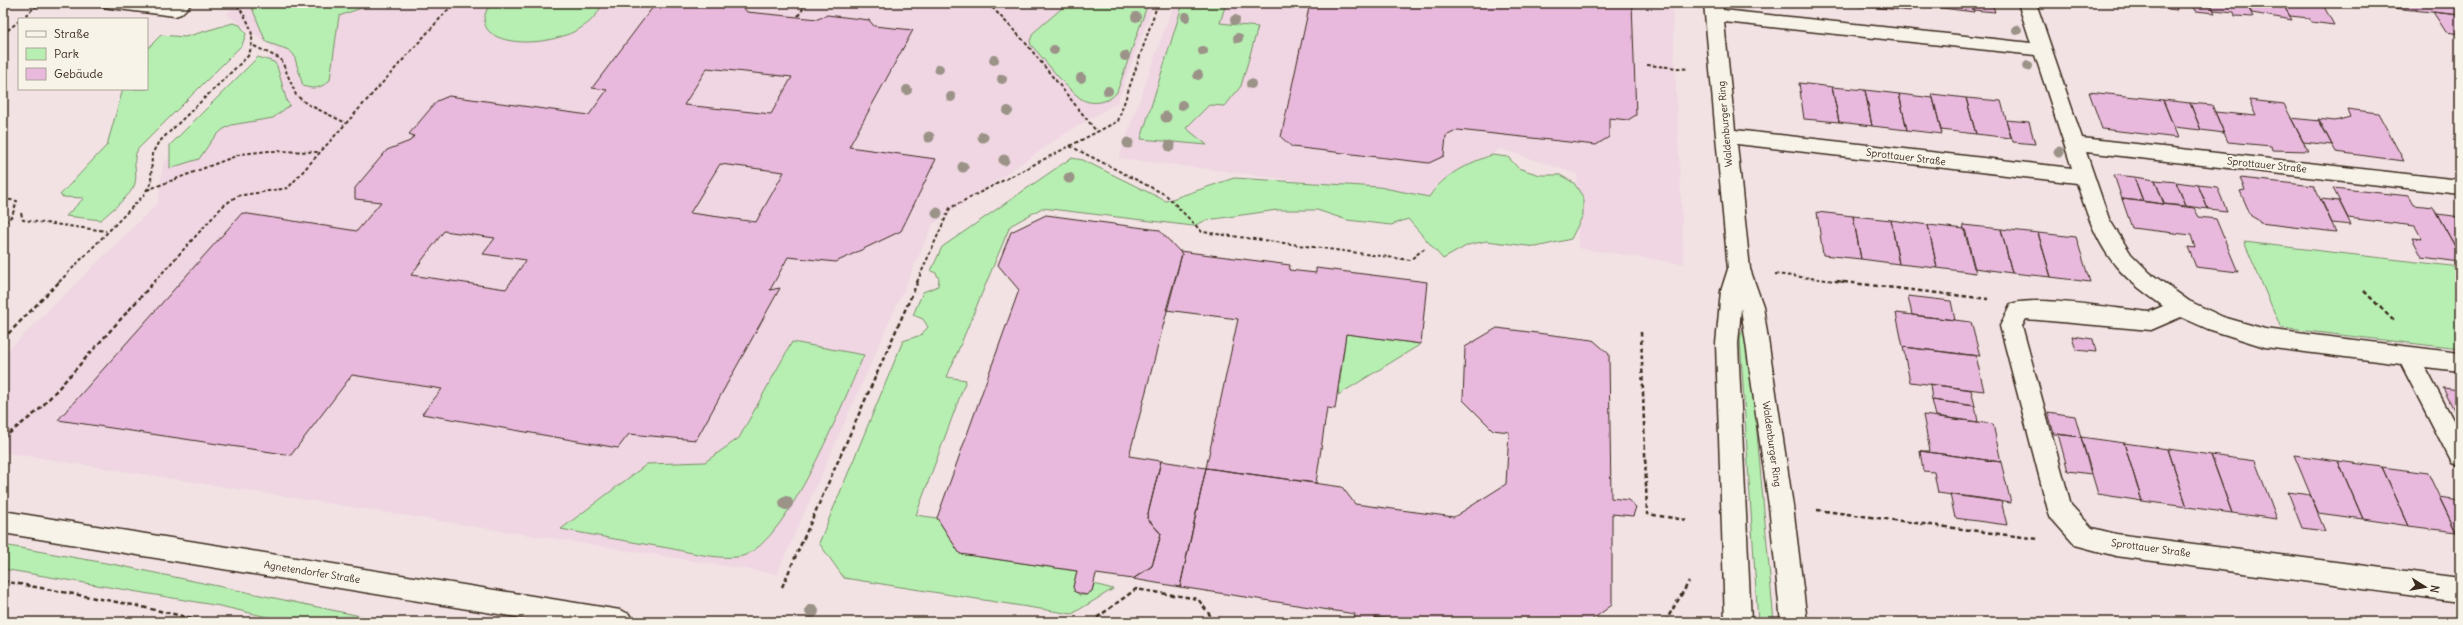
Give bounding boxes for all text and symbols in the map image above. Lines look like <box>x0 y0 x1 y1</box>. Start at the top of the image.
legend <box>18 18 148 90</box>
text: Straße <box>54 26 89 41</box>
text: Park <box>54 46 79 61</box>
text: Gebäude <box>54 66 103 81</box>
street label: Waldenburger Ring <box>1715 80 1735 168</box>
street label: Sprottauer Straße <box>1865 146 1947 168</box>
street label: Sprottauer Straße <box>2226 154 2308 176</box>
street label: Waldenburger Ring <box>1760 400 1784 488</box>
street label: Sprottauer Straße <box>2110 536 2192 560</box>
street label: Agnetendorfer Straße <box>263 558 361 586</box>
north arrow <box>2405 567 2445 607</box>
text: N <box>2427 584 2442 594</box>

